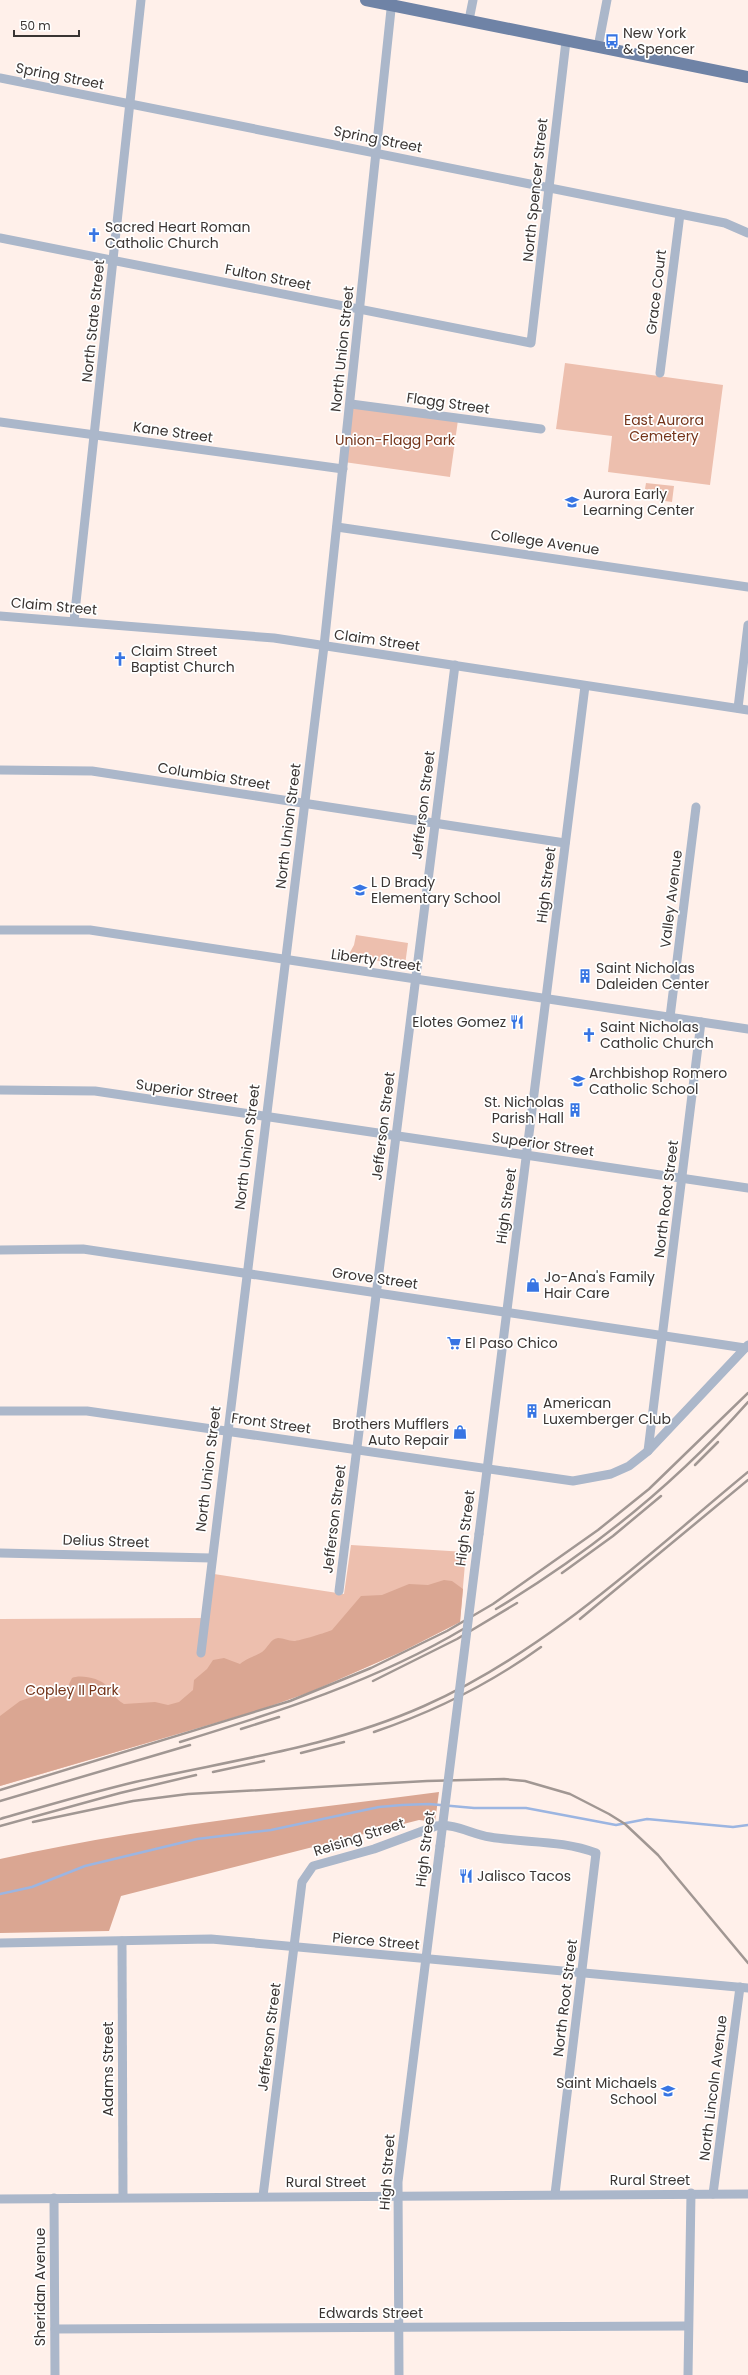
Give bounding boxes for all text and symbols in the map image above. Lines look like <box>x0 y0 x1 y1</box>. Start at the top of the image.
scale bar <box>14 12 79 38</box>
text: 50 m <box>20 17 51 34</box>
place label: New York & Spencer <box>623 23 695 59</box>
bus stop icon: New York & Spencer <box>604 33 620 49</box>
street label: Spring Street <box>14 58 106 94</box>
street label: North Spencer Street <box>518 117 552 263</box>
street label: Spring Street <box>332 121 424 157</box>
place label: Sacred Heart Roman Catholic Church <box>105 217 251 253</box>
church icon: Sacred Heart Roman Catholic Church <box>86 227 102 243</box>
street label: Grace Court <box>641 248 671 336</box>
street label: North State Street <box>77 259 109 383</box>
street label: Fulton Street <box>223 259 313 295</box>
street label: North Union Street <box>325 285 359 413</box>
street label: Flagg Street <box>405 387 491 419</box>
park label: East Aurora Cemetery <box>624 410 704 446</box>
street label: Kane Street <box>132 417 214 447</box>
park label: Union-Flagg Park <box>335 430 456 450</box>
place label: Aurora Early Learning Center <box>583 484 694 520</box>
school or university icon: Aurora Early Learning Center <box>564 494 580 510</box>
street label: College Avenue <box>489 524 601 560</box>
street label: Claim Street <box>10 592 98 620</box>
street label: Claim Street <box>333 624 421 656</box>
place label: Claim Street Baptist Church <box>131 641 235 677</box>
church icon: Claim Street Baptist Church <box>112 651 128 667</box>
street label: Jefferson Street <box>406 750 440 860</box>
street label: Columbia Street <box>156 757 272 795</box>
street label: North Union Street <box>270 762 306 890</box>
street label: High Street <box>531 846 561 924</box>
street label: Valley Avenue <box>655 848 687 949</box>
place label: L D Brady Elementary School <box>371 872 501 908</box>
school or university icon: L D Brady Elementary School <box>352 882 368 898</box>
street label: Liberty Street <box>330 944 422 976</box>
place label: Saint Nicholas Daleiden Center <box>596 958 709 994</box>
building icon: Saint Nicholas Daleiden Center <box>577 968 593 984</box>
place label: Elotes Gomez <box>412 1012 506 1032</box>
restaurant icon: Elotes Gomez <box>509 1014 525 1030</box>
place label: Saint Nicholas Catholic Church <box>600 1017 714 1053</box>
church icon: Saint Nicholas Catholic Church <box>581 1027 597 1043</box>
place label: Archbishop Romero Catholic School <box>589 1063 727 1099</box>
street label: Jefferson Street <box>366 1071 400 1181</box>
school or university icon: Archbishop Romero Catholic School <box>570 1073 586 1089</box>
street label: Superior Street <box>135 1074 239 1108</box>
street label: North Union Street <box>229 1083 265 1211</box>
place label: St. Nicholas Parish Hall <box>484 1092 564 1128</box>
building icon: St. Nicholas Parish Hall <box>567 1102 583 1118</box>
street label: Superior Street <box>491 1127 595 1161</box>
street label: North Root Street <box>649 1139 683 1259</box>
street label: High Street <box>491 1167 521 1245</box>
street label: Grove Street <box>331 1262 419 1294</box>
place label: Jo-Ana's Family Hair Care <box>544 1267 655 1303</box>
shop icon: Jo-Ana's Family Hair Care <box>525 1277 541 1293</box>
place label: El Paso Chico <box>465 1333 558 1353</box>
supermarket icon: El Paso Chico <box>446 1335 462 1351</box>
place label: American Luxemberger Club <box>543 1393 671 1429</box>
building icon: American Luxemberger Club <box>524 1403 540 1419</box>
street label: North Union Street <box>190 1405 226 1533</box>
street label: Front Street <box>230 1408 312 1438</box>
place label: Brothers Mufflers Auto Repair <box>332 1414 449 1450</box>
shop icon: Brothers Mufflers Auto Repair <box>452 1424 468 1440</box>
street label: Jefferson Street <box>317 1464 351 1574</box>
street label: High Street <box>450 1489 480 1567</box>
street label: Delius Street <box>62 1529 150 1553</box>
park label: Copley II Park <box>25 1680 120 1700</box>
street label: High Street <box>410 1810 440 1888</box>
street label: Reising Street <box>311 1813 407 1861</box>
place label: Jalisco Tacos <box>477 1866 571 1886</box>
restaurant icon: Jalisco Tacos <box>458 1868 474 1884</box>
street label: Pierce Street <box>332 1927 420 1955</box>
street label: North Root Street <box>548 1938 582 2058</box>
street label: Jefferson Street <box>252 1982 286 2092</box>
street label: North Lincoln Avenue <box>694 2014 732 2162</box>
street label: Adams Street <box>98 2022 118 2116</box>
place label: Saint Michaels School <box>556 2073 657 2109</box>
school or university icon: Saint Michaels School <box>660 2083 676 2099</box>
street label: High Street <box>374 2133 400 2211</box>
street label: Rural Street <box>610 2170 690 2190</box>
street label: Rural Street <box>286 2172 366 2192</box>
street label: Sheridan Avenue <box>30 2227 50 2346</box>
street label: Edwards Street <box>319 2303 423 2323</box>

